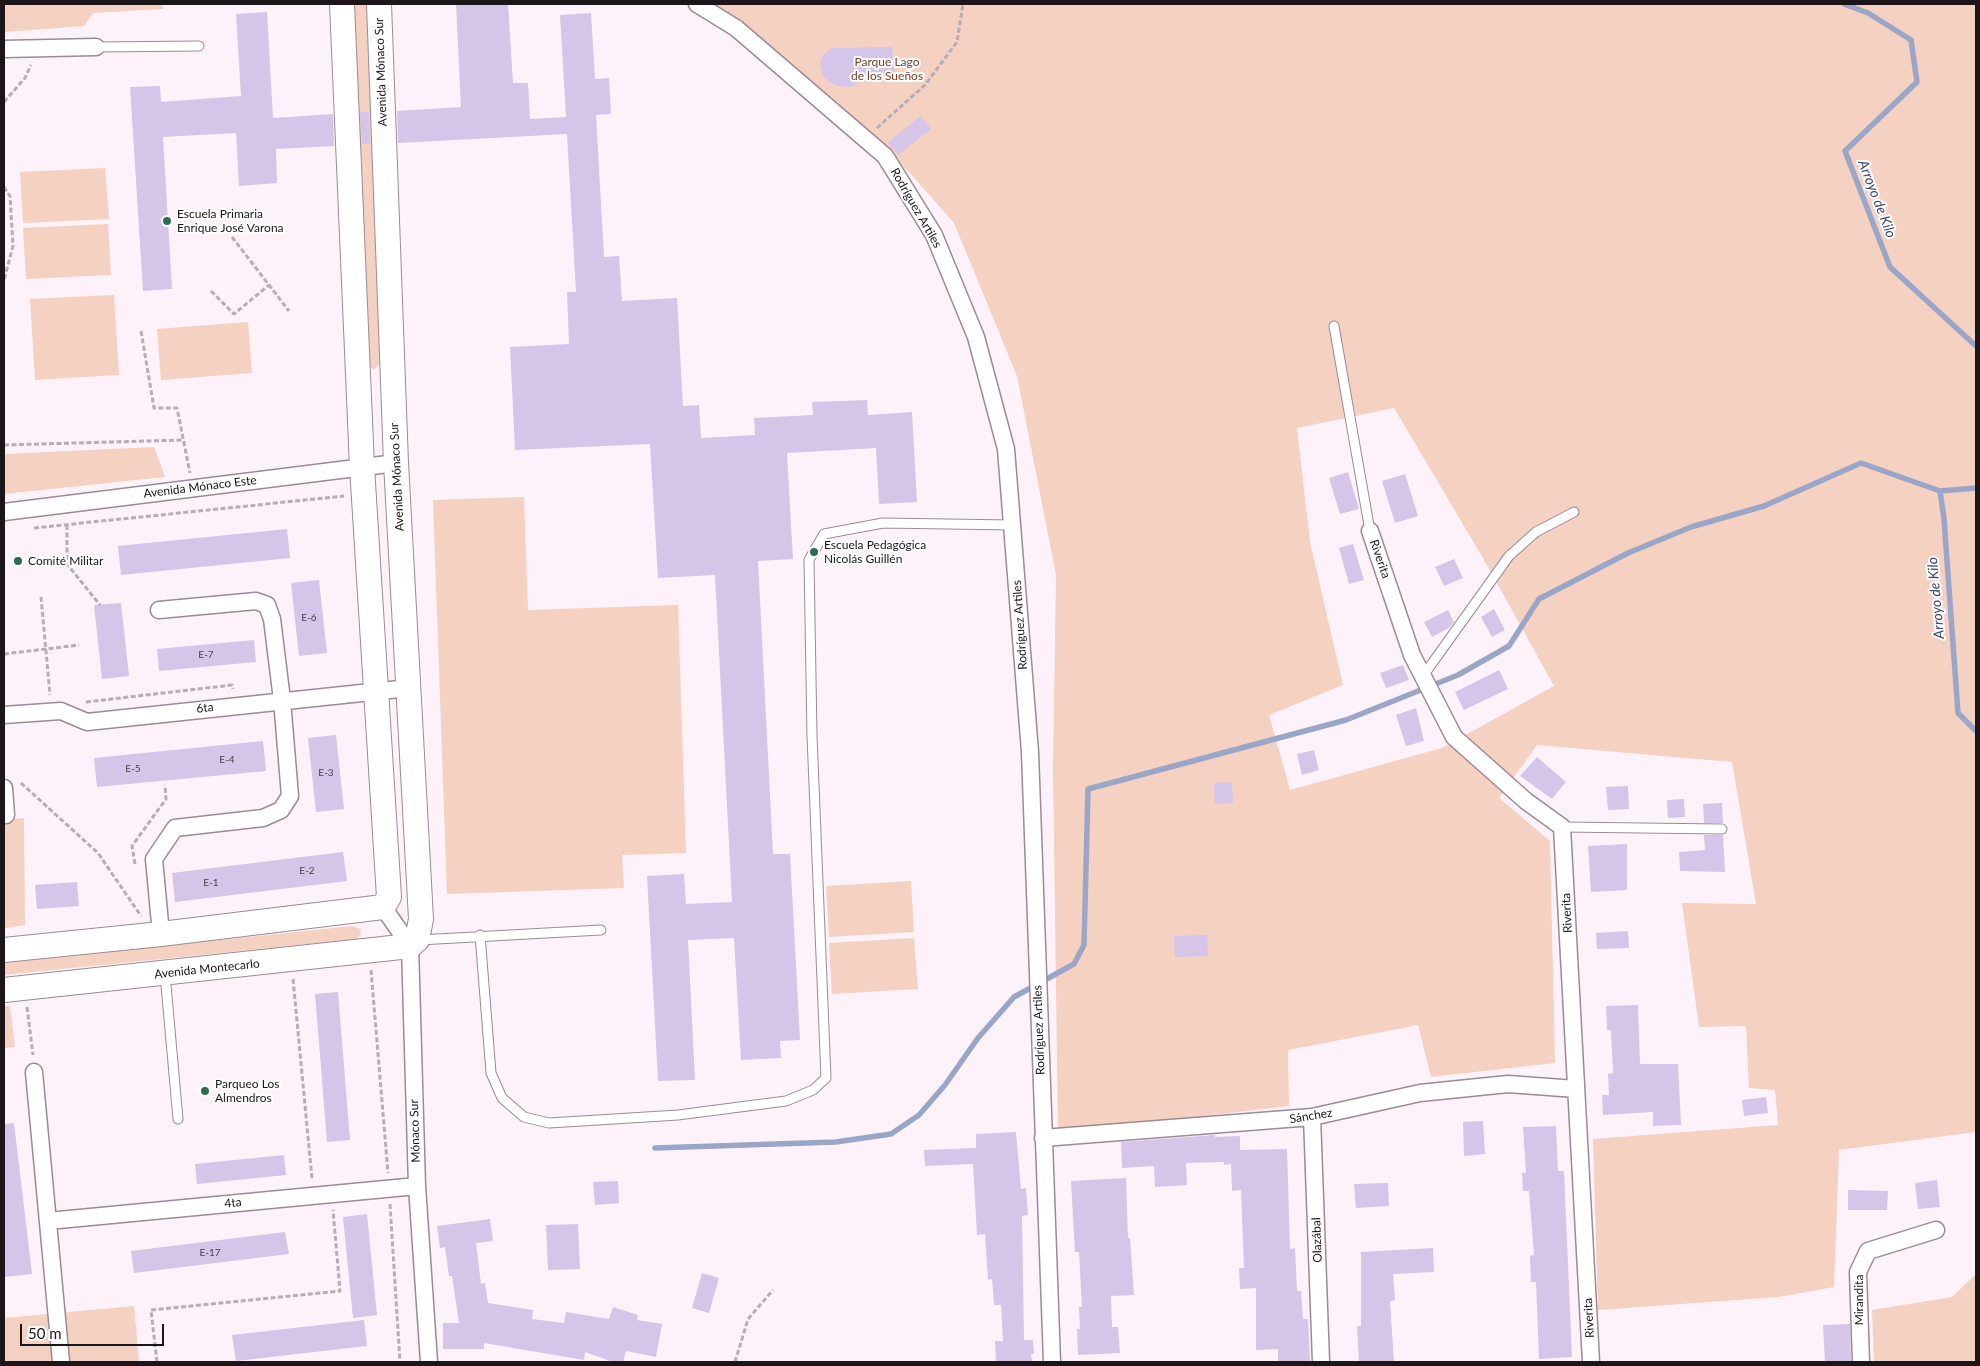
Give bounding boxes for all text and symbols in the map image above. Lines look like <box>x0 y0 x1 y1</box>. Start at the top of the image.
street label: Avenida Mónaco Sur <box>372 17 390 127</box>
park label: Parque Lago de los Sueños <box>851 55 923 83</box>
water label: Arroyo de Kilo <box>1854 158 1900 240</box>
street label: Rodríguez Artiles <box>887 165 945 251</box>
place label: Escuela Primaria Enrique José Varona <box>177 207 284 235</box>
marker: Escuela Primaria Enrique José Varona <box>161 215 173 227</box>
street label: Avenida Mónaco Sur <box>387 422 407 532</box>
street label: Avenida Mónaco Este <box>143 473 257 501</box>
place label: Escuela Pedagógica Nicolás Guillén <box>824 538 926 566</box>
street label: Riverita <box>1367 538 1393 580</box>
marker: Escuela Pedagógica Nicolás Guillén <box>808 546 820 558</box>
place label: Comité Militar <box>28 554 103 568</box>
marker: Comité Militar <box>12 555 24 567</box>
water label: Arroyo de Kilo <box>1924 556 1948 640</box>
street label: Rodríguez Artiles <box>1010 580 1030 670</box>
house number: E-6 <box>301 612 317 624</box>
house number: E-7 <box>198 649 214 661</box>
street label: 6ta <box>196 700 214 716</box>
house number: E-4 <box>219 754 235 766</box>
house number: E-5 <box>125 763 141 775</box>
house number: E-3 <box>318 767 334 779</box>
house number: E-2 <box>299 865 315 877</box>
house number: E-1 <box>203 877 219 889</box>
street label: Riverita <box>1559 893 1575 933</box>
street label: Avenida Montecarlo <box>154 956 260 982</box>
street label: Rodríguez Artiles <box>1030 985 1048 1075</box>
place label: Parqueo Los Almendros <box>215 1077 279 1105</box>
marker: Parqueo Los Almendros <box>199 1085 211 1097</box>
street label: Mónaco Sur <box>407 1099 423 1163</box>
street label: Sánchez <box>1289 1106 1333 1126</box>
street label: 4ta <box>224 1195 242 1211</box>
street label: Olazábal <box>1309 1217 1325 1263</box>
house number: E-17 <box>199 1247 221 1259</box>
street label: Mirandita <box>1852 1275 1866 1325</box>
street label: Riverita <box>1581 1298 1597 1338</box>
scale bar <box>22 1314 166 1346</box>
text: 50 m <box>28 1324 62 1342</box>

